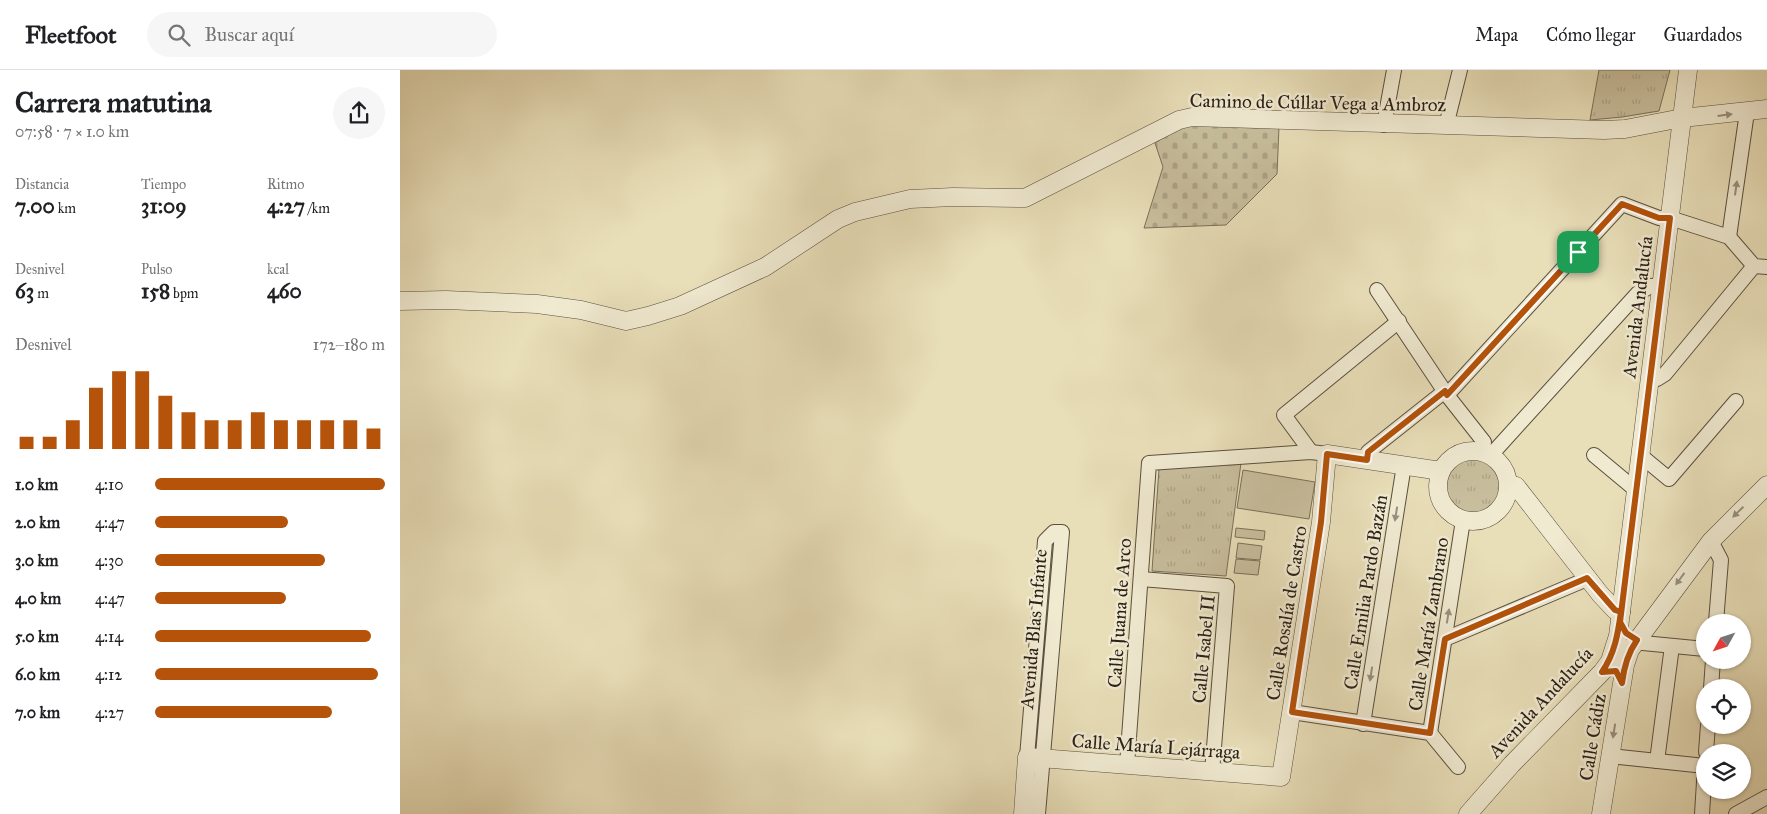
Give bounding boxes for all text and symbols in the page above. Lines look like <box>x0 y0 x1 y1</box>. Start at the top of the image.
search box <box>147 12 497 57</box>
text: Fleetfoot <box>25 20 117 50</box>
icon: search <box>165 21 193 49</box>
text: Buscar aquí <box>205 23 294 46</box>
text: Mapa <box>1475 24 1518 46</box>
text: Cómo llegar <box>1546 24 1636 46</box>
text: Guardados <box>1664 24 1742 46</box>
text: Carrera matutina <box>15 85 212 120</box>
button: share <box>333 87 385 139</box>
street label: Camino de Cúllar Vega a Ambroz <box>1189 89 1447 117</box>
one-way arrow <box>1717 111 1733 119</box>
text: 07:58 · 7 × 1.0 km <box>15 122 129 141</box>
text: Distancia <box>15 176 69 193</box>
text: Tiempo <box>141 176 186 193</box>
text: Ritmo <box>267 176 304 193</box>
one-way arrow <box>1732 180 1740 196</box>
text: 7.00 <box>15 193 55 219</box>
text: 31:09 <box>141 193 187 219</box>
text: 4:27 <box>267 193 305 219</box>
text: km <box>55 200 76 217</box>
text: /km <box>305 200 330 217</box>
pin <box>1557 231 1599 273</box>
street label: Avenida Andalucía <box>1617 234 1658 380</box>
icon: arrive <box>1564 238 1592 266</box>
text: Desnivel <box>15 261 64 278</box>
text: Pulso <box>141 261 173 278</box>
text: kcal <box>267 261 289 278</box>
text: 63 <box>15 278 34 304</box>
text: 158 <box>141 278 170 304</box>
text: 460 <box>267 278 302 304</box>
text: m <box>34 285 49 302</box>
text: bpm <box>170 285 199 302</box>
text: Desnivel <box>15 335 71 354</box>
text: 172–180 m <box>313 335 385 354</box>
text: 1.0 km <box>15 475 58 494</box>
text: 4:10 <box>95 475 124 494</box>
street label: Calle Emilia Pardo Bazán <box>1339 493 1392 691</box>
one-way arrow <box>1392 506 1400 522</box>
one-way arrow <box>1732 506 1744 518</box>
text: 2.0 km <box>15 513 60 532</box>
text: 4:47 <box>95 513 125 532</box>
street label: Calle Rosalía de Castro <box>1261 524 1312 702</box>
street label: Calle María Zambrano <box>1403 535 1454 712</box>
street label: Calle Juana de Arco <box>1103 537 1137 689</box>
street label: Avenida Blas Infante <box>1015 548 1052 711</box>
text: 3.0 km <box>15 551 58 570</box>
text: 4:30 <box>95 551 124 570</box>
one-way arrow <box>1675 572 1686 585</box>
text: 4.0 km <box>15 589 61 608</box>
text: 4:47 <box>95 589 125 608</box>
street label: Calle Isabel II <box>1187 594 1220 704</box>
one-way arrow <box>1445 608 1453 624</box>
north arrow <box>1696 614 1751 669</box>
map controls <box>1696 614 1751 799</box>
text: 5.0 km <box>15 627 59 646</box>
text: 4:14 <box>95 627 123 646</box>
street label: Avenida Andalucía <box>1483 642 1598 763</box>
text: 6.0 km <box>15 665 60 684</box>
text: 4:12 <box>95 665 122 684</box>
one-way arrow <box>1366 666 1374 682</box>
button: locate <box>1696 679 1751 734</box>
street label: Calle Cádiz <box>1574 692 1611 782</box>
text: 7.0 km <box>15 703 60 722</box>
text: 4:27 <box>95 703 124 722</box>
one-way arrow <box>1610 723 1618 739</box>
street label: Calle María Lejárraga <box>1071 729 1242 765</box>
button: layers <box>1696 744 1751 799</box>

